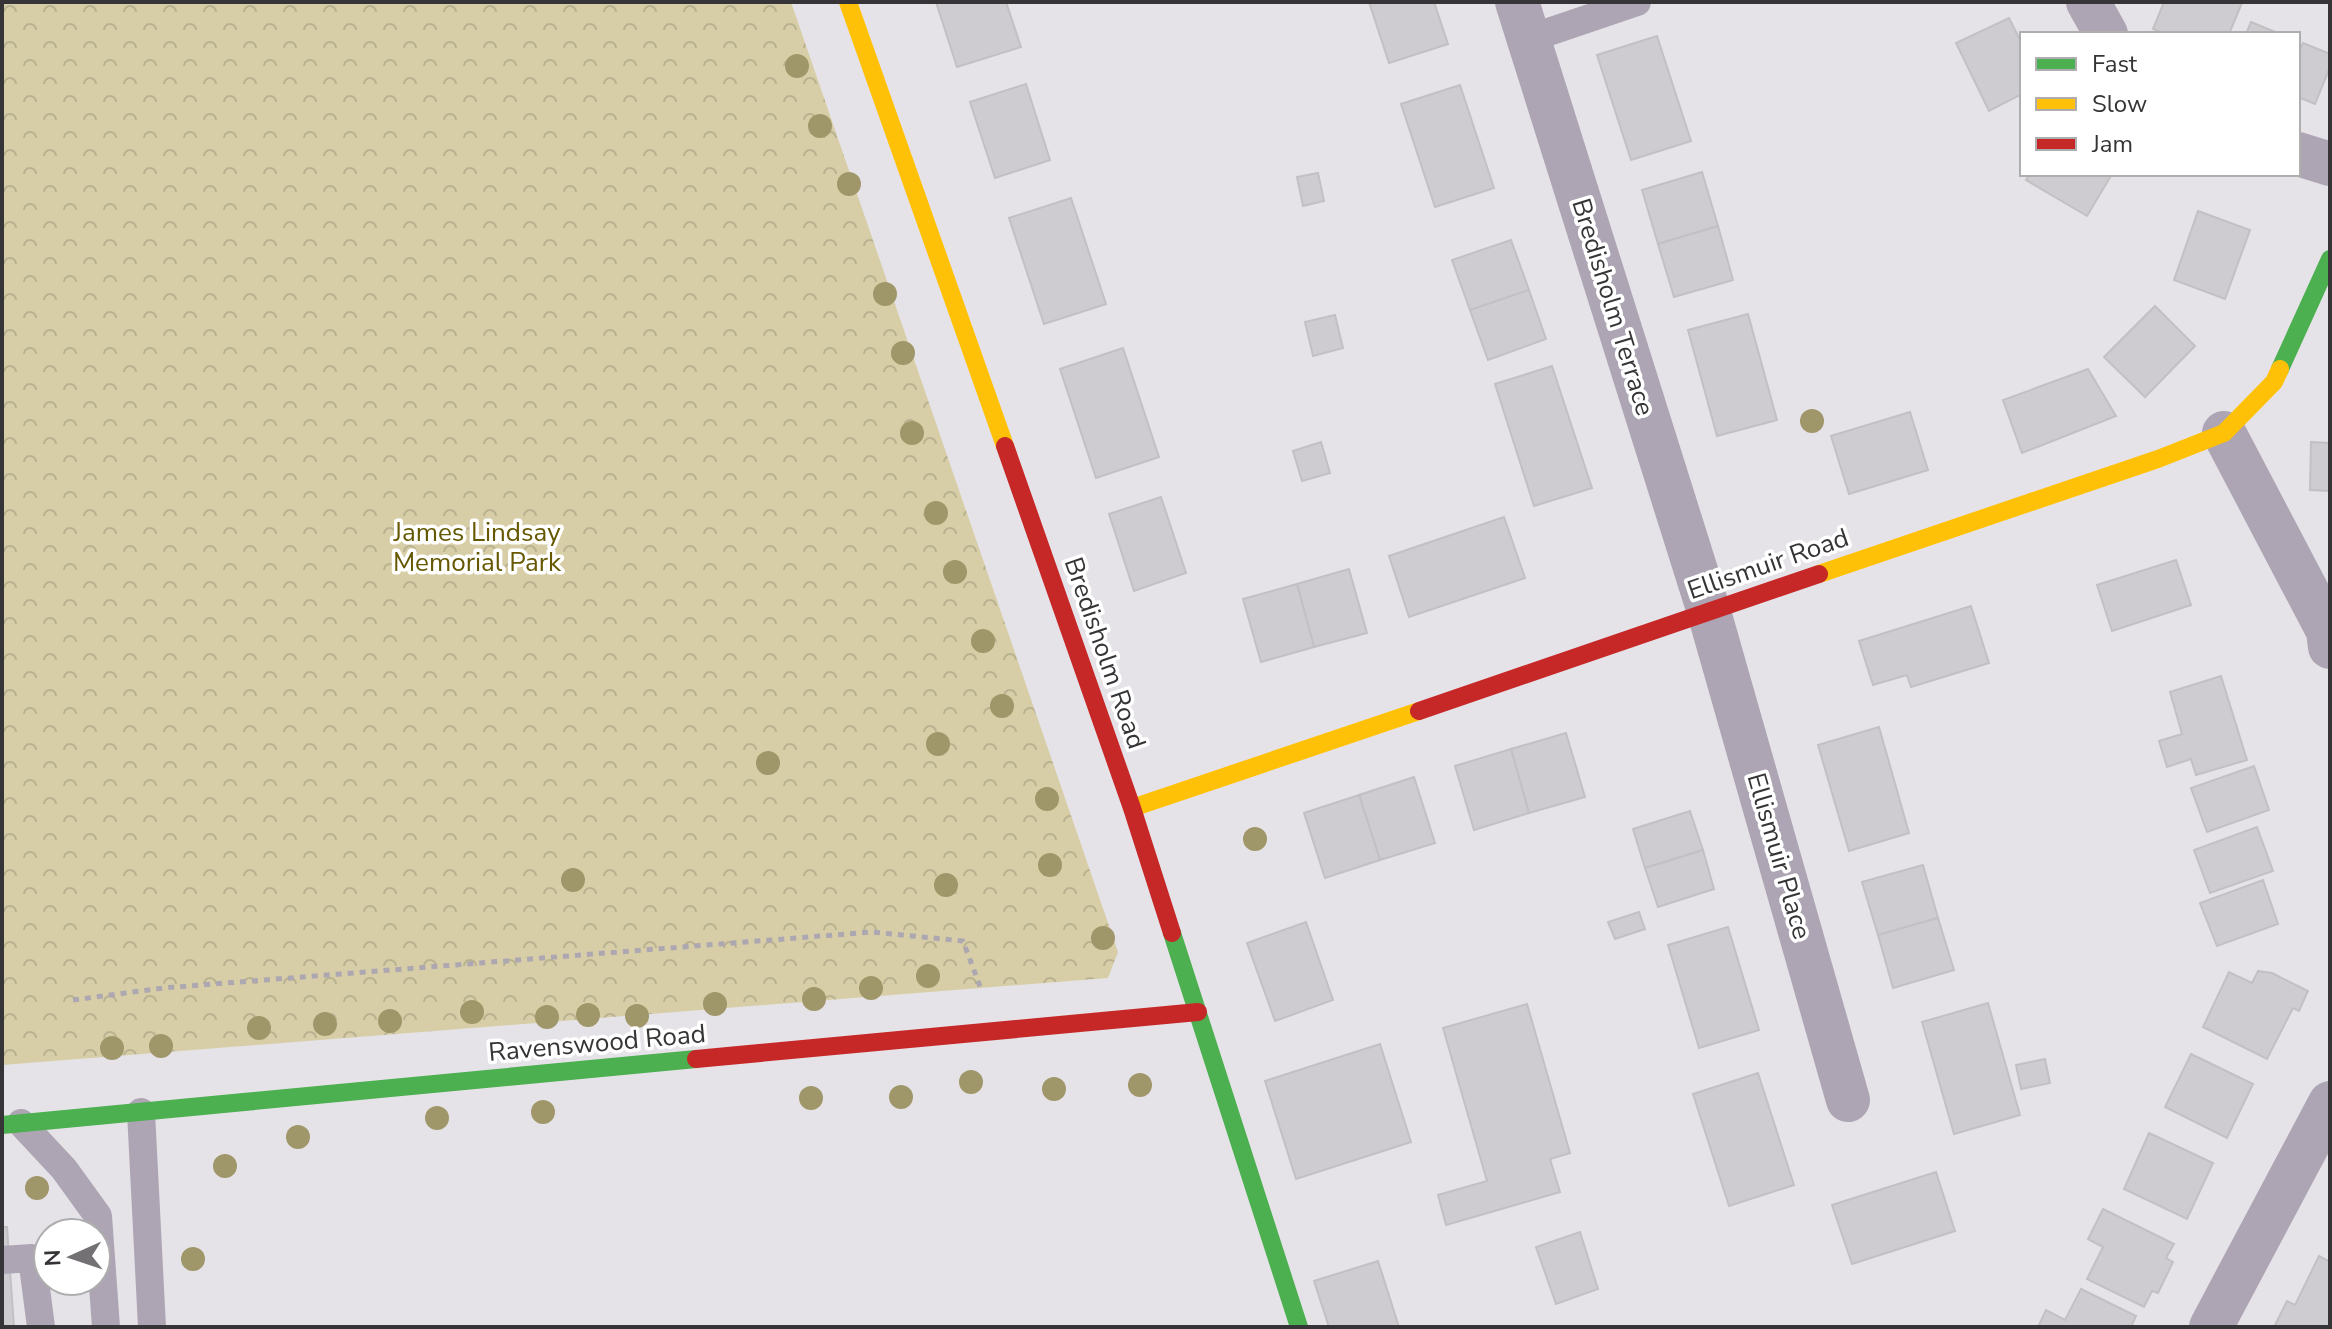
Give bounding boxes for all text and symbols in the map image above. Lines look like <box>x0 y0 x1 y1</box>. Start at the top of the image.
legend <box>2020 32 2300 176</box>
text: Fast <box>2092 48 2138 80</box>
text: Slow <box>2092 88 2147 120</box>
text: Jam <box>2091 128 2133 160</box>
street label: Bredisholm Terrace <box>1563 194 1663 420</box>
park label: James Lindsay Memorial Park <box>392 515 562 580</box>
street label: Ellismuir Road <box>1683 520 1853 608</box>
street label: Bredisholm Road <box>1056 552 1154 754</box>
street label: Ellismuir Place <box>1739 769 1819 943</box>
street label: Ravenswood Road <box>487 1016 707 1070</box>
north arrow <box>32 1217 112 1297</box>
text: N <box>38 1249 68 1267</box>

